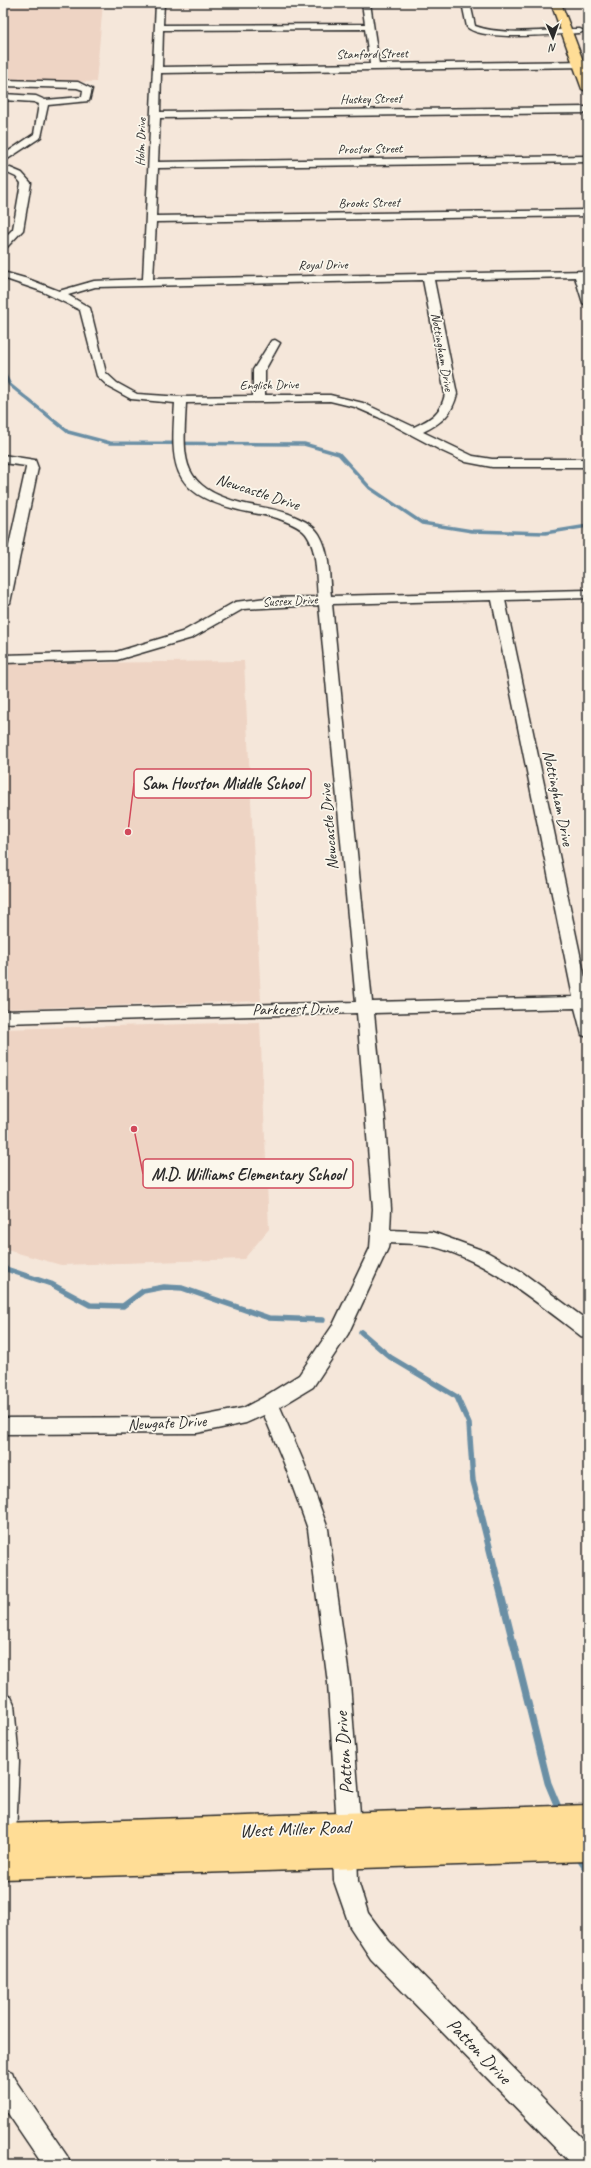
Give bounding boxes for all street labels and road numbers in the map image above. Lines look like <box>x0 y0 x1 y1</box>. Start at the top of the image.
street label: Stanford Street <box>336 45 410 63</box>
street label: Huskey Street <box>340 90 404 108</box>
street label: Holm Drive <box>132 117 150 166</box>
street label: Proctor Street <box>338 140 404 158</box>
street label: Brooks Street <box>338 194 401 212</box>
street label: Royal Drive <box>298 257 349 273</box>
street label: Nottingham Drive <box>427 312 457 393</box>
street label: English Drive <box>240 376 299 394</box>
street label: Newcastle Drive <box>214 469 304 515</box>
street label: Sussex Drive <box>262 592 319 610</box>
street label: Nottingham Drive <box>538 748 578 849</box>
street label: Newcastle Drive <box>315 781 343 871</box>
street label: Parkcrest Drive <box>252 998 340 1020</box>
street label: Newgate Drive <box>127 1411 208 1435</box>
street label: Patton Drive <box>329 1709 359 1795</box>
street label: West Miller Road <box>239 1815 353 1843</box>
street label: Patton Drive <box>442 2013 518 2090</box>

